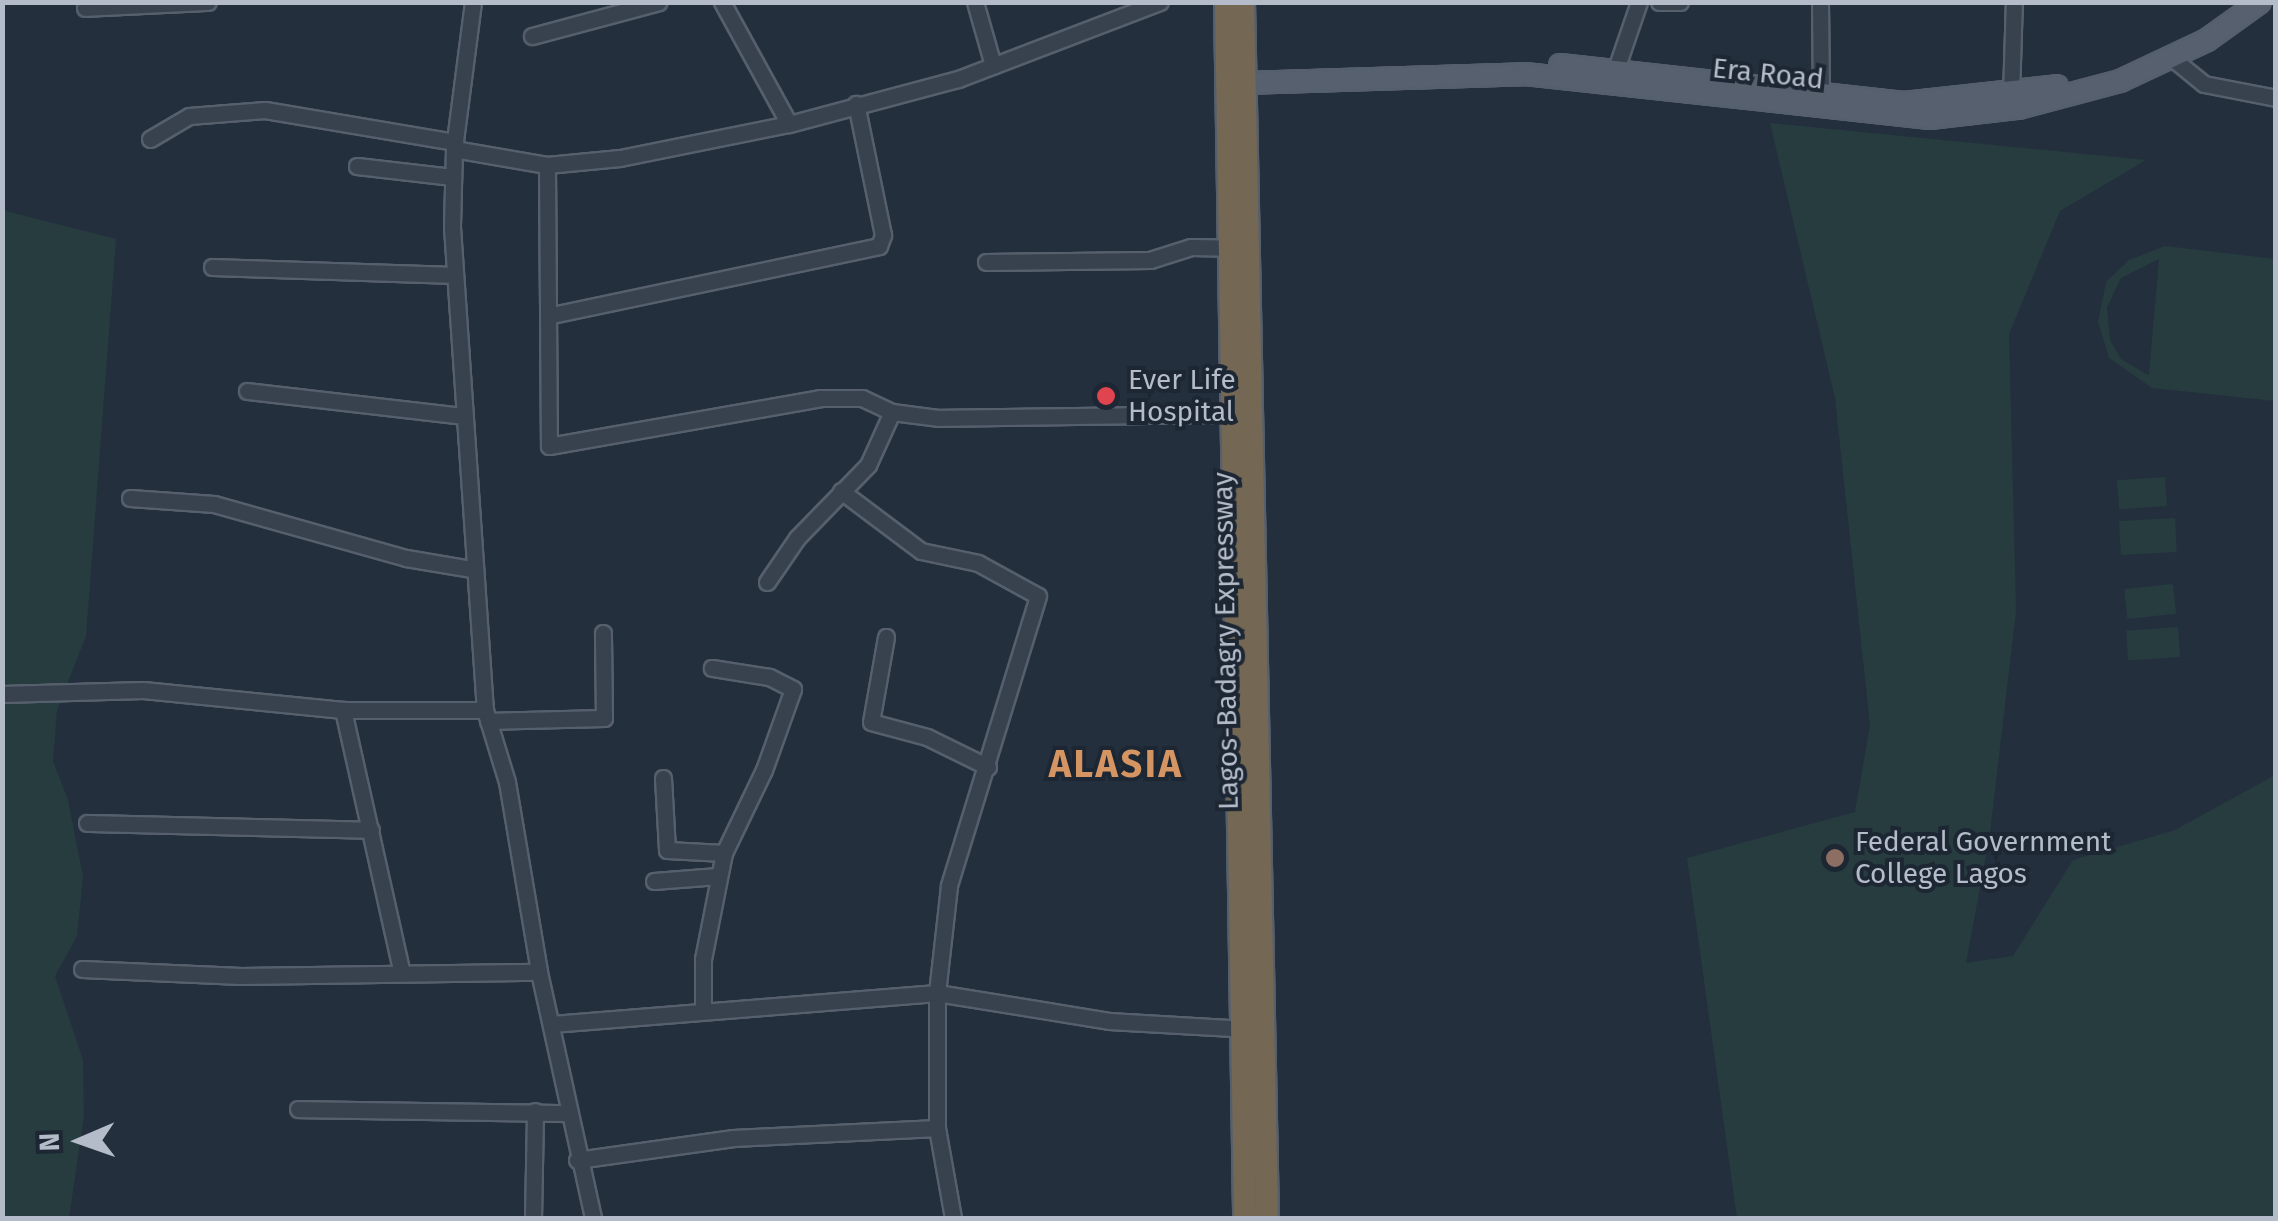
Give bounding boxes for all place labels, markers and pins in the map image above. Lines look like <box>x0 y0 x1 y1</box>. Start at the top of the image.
place label: Ever Life Hospital <box>1128 363 1236 429</box>
marker: Ever Life Hospital <box>1093 383 1119 409</box>
place label: Federal Government College Lagos <box>1855 825 2111 891</box>
marker: Federal Government College Lagos <box>1824 847 1846 869</box>

